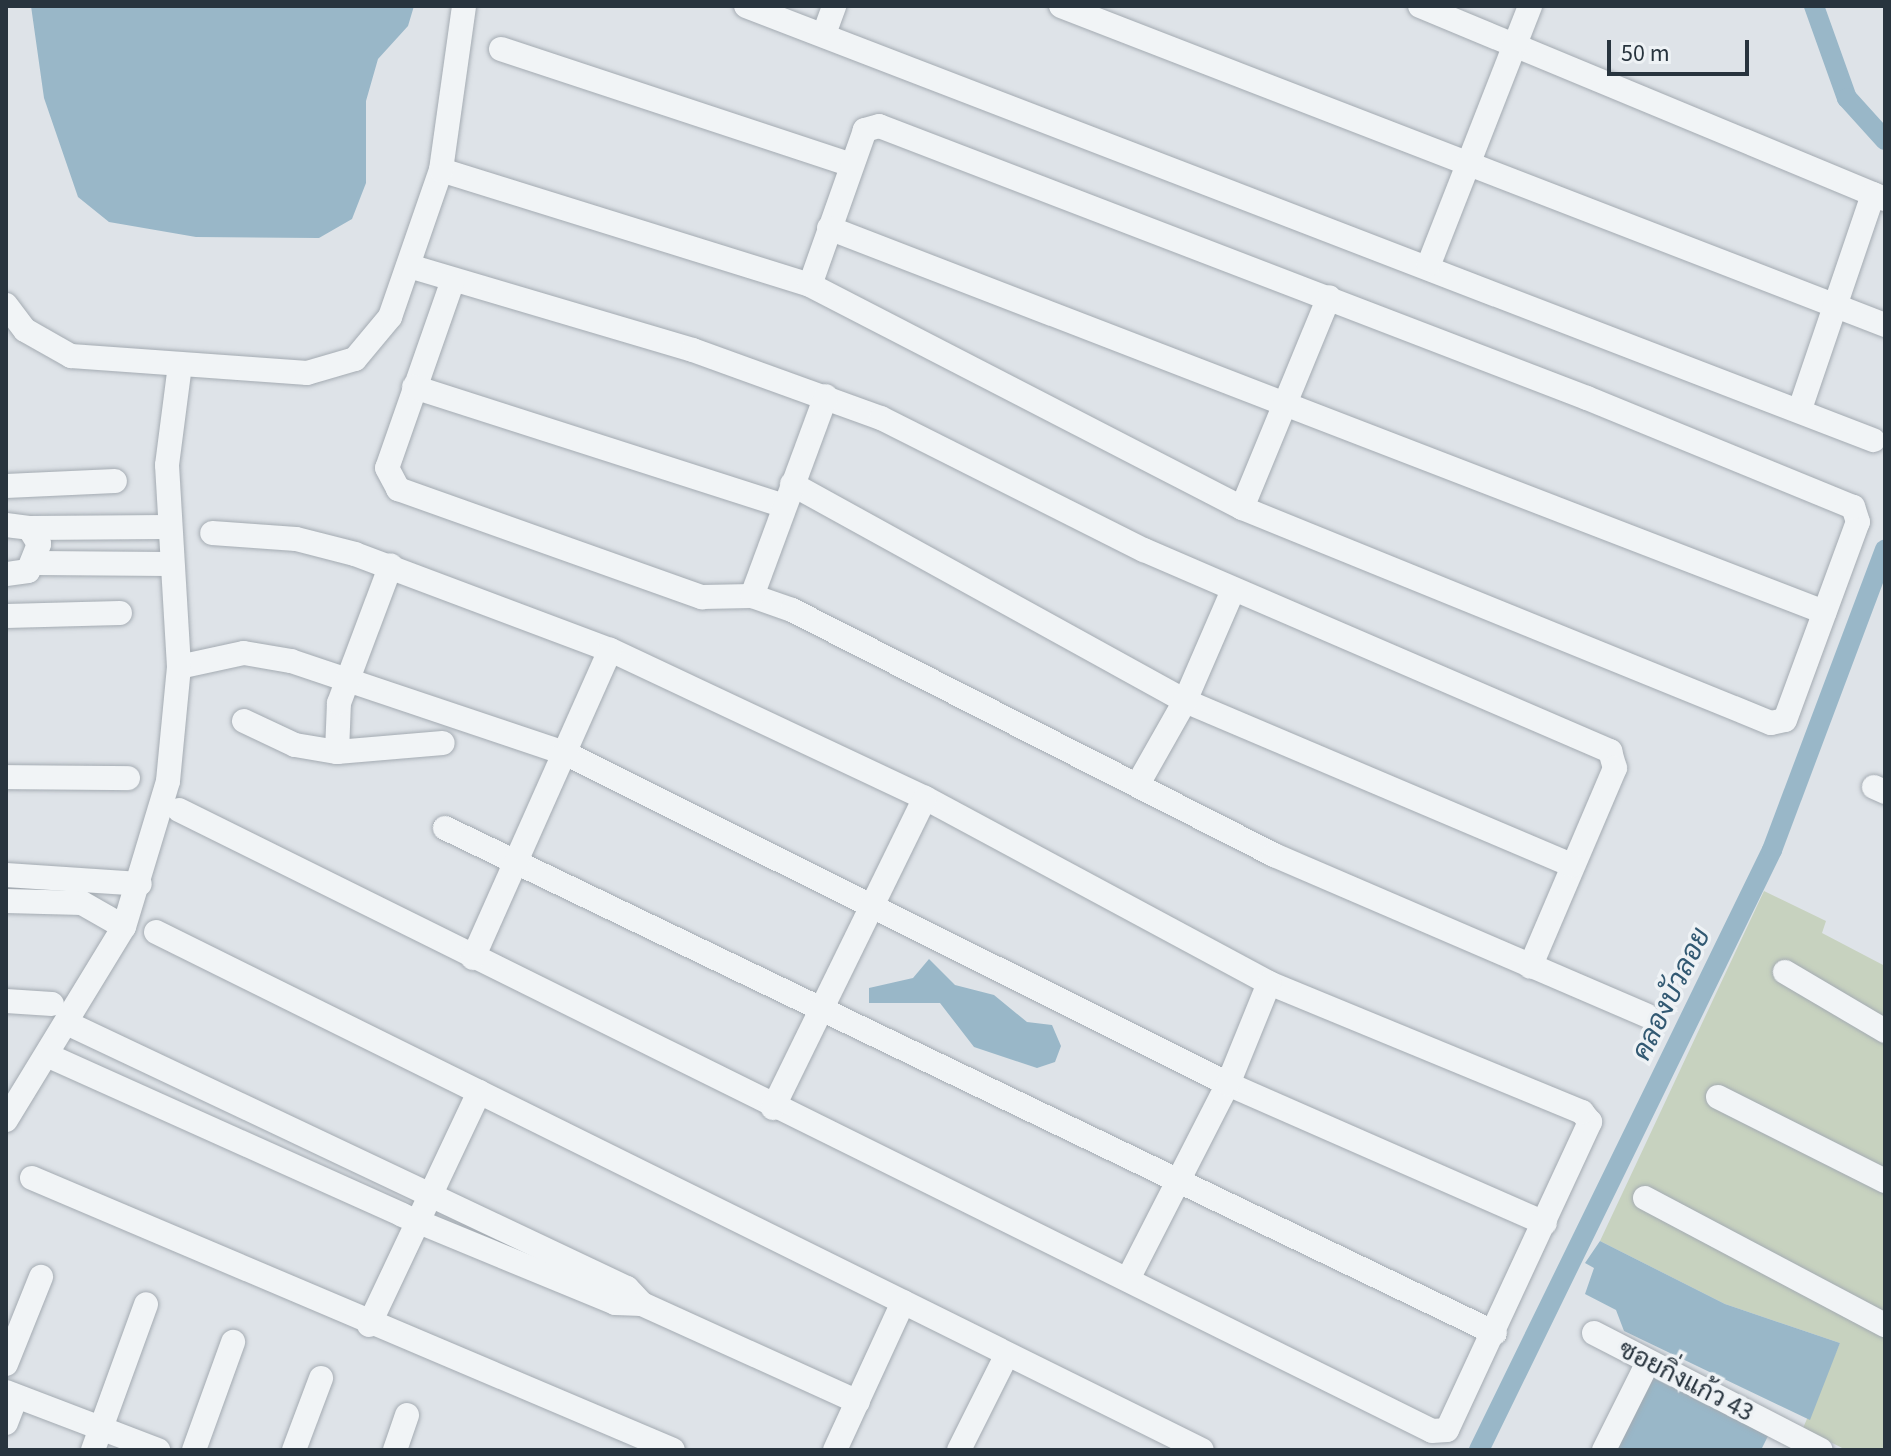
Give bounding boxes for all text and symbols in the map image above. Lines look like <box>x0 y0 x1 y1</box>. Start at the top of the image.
scale bar <box>1611 24 1753 74</box>
text: 50 m <box>1621 36 1670 71</box>
water label: คลองบัวลอย <box>1624 922 1718 1066</box>
street label: ซอยกิ่งแก้ว 43 <box>1613 1334 1759 1428</box>

